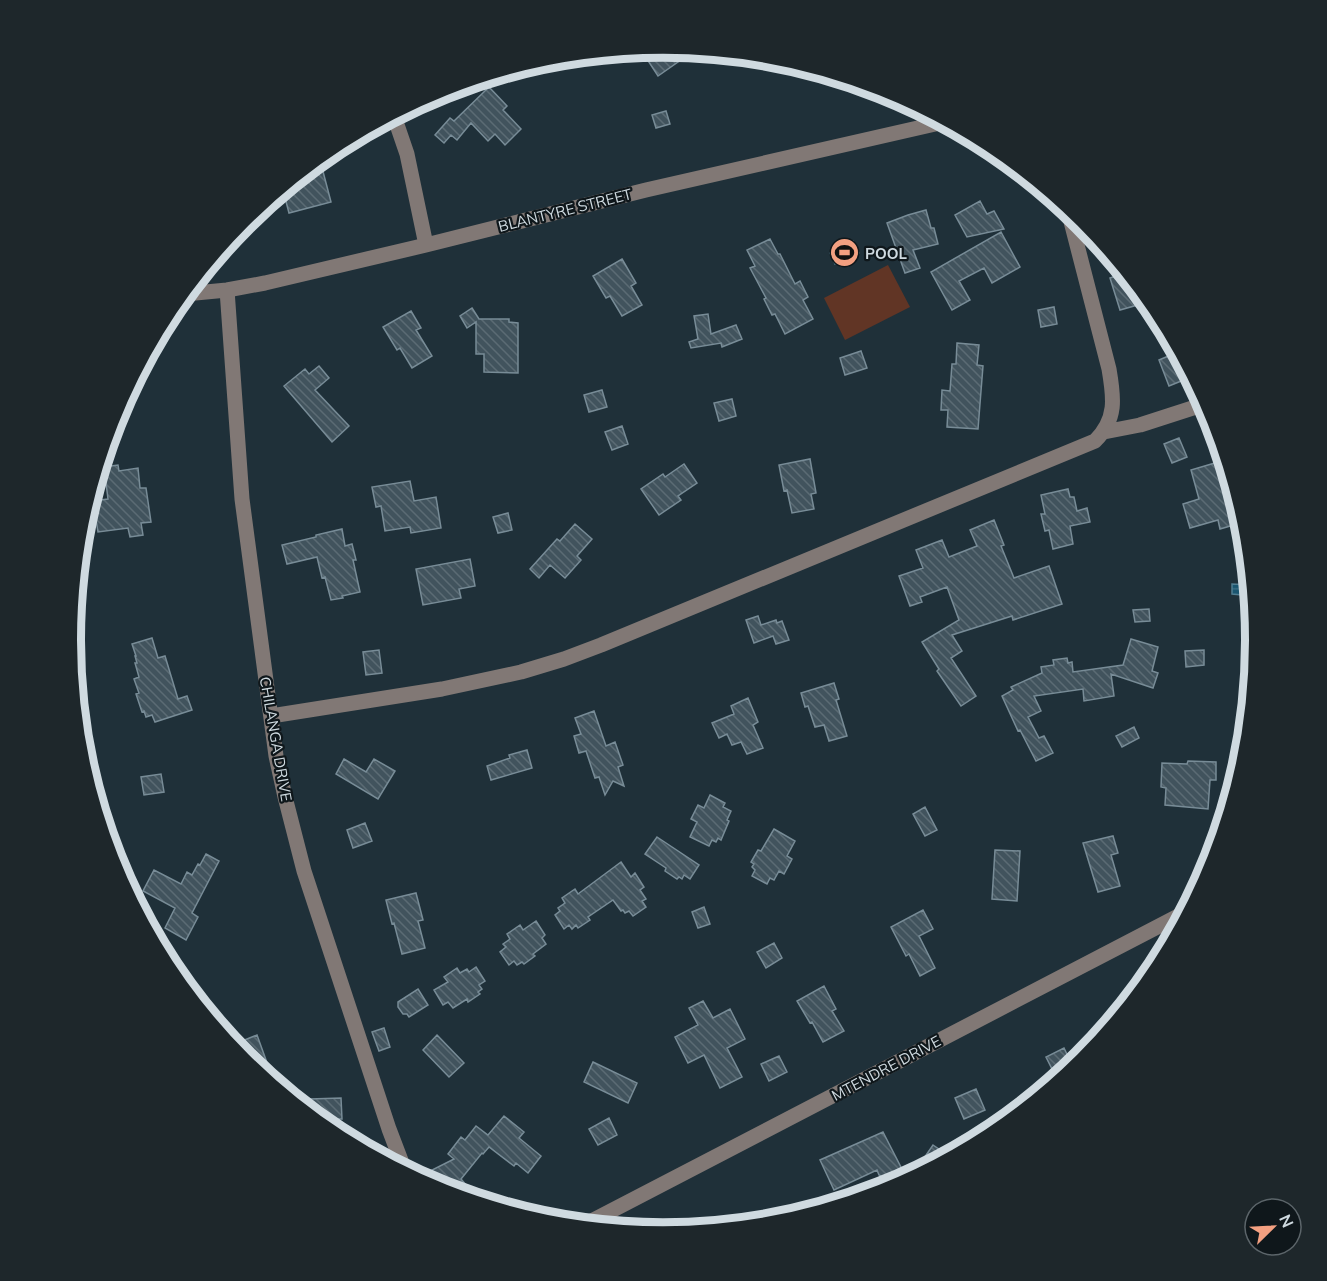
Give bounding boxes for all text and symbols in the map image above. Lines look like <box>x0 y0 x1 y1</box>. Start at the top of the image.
street label: BLANTYRE STREET <box>496 184 634 236</box>
sports icon: POOL <box>828 237 860 269</box>
place label: POOL <box>865 244 908 263</box>
street label: CHILANGA DRIVE <box>256 675 296 803</box>
street label: MTENDRE DRIVE <box>828 1031 944 1105</box>
north arrow <box>1243 1197 1303 1257</box>
text: N <box>1275 1211 1298 1230</box>

